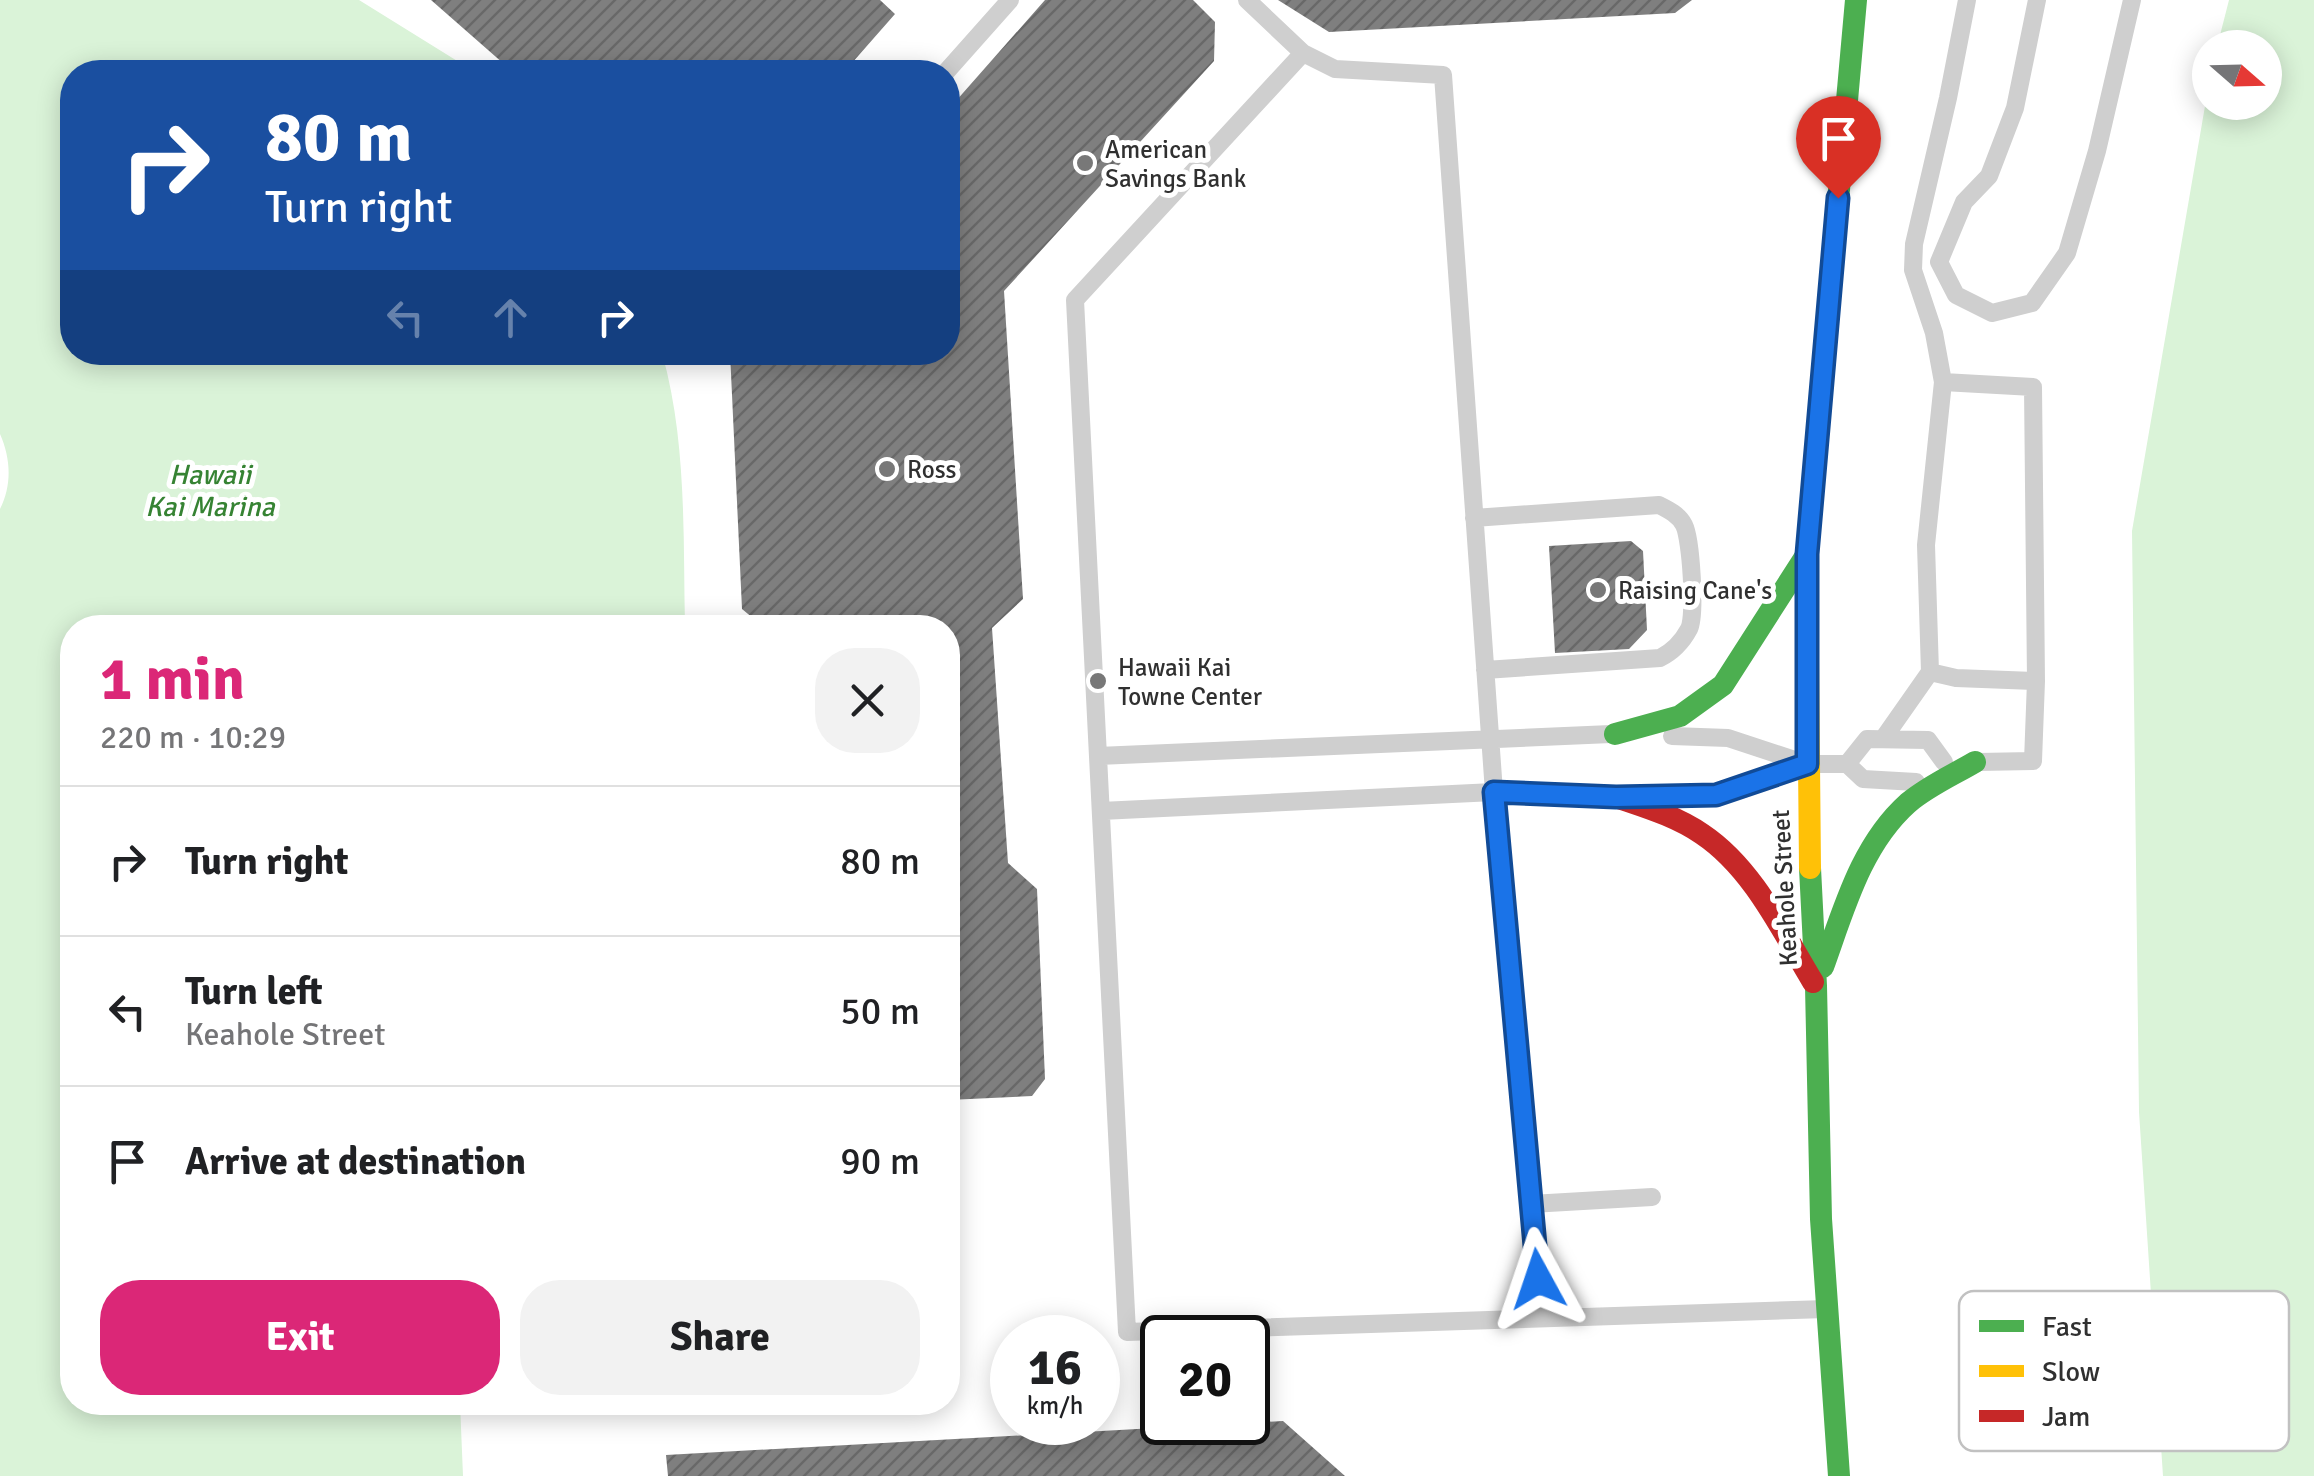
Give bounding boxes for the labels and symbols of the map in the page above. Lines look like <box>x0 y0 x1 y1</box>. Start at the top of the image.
north arrow <box>2192 30 2282 120</box>
pin <box>1796 96 1881 199</box>
place label: American Savings Bank <box>1105 134 1247 194</box>
marker: American Savings Bank <box>1074 152 1096 174</box>
place label: Ross <box>907 454 957 485</box>
water label: Hawaii Kai Marina <box>145 458 275 524</box>
marker: Ross <box>876 458 898 480</box>
place label: Raising Cane's <box>1618 575 1772 606</box>
marker: Raising Cane's <box>1587 579 1609 601</box>
place label: Hawaii Kai Towne Center <box>1118 652 1263 712</box>
marker: Hawaii Kai Towne Center <box>1087 670 1109 692</box>
street label: Keahole Street <box>1765 809 1804 967</box>
position arrow <box>1486 1227 1590 1331</box>
legend <box>1959 1291 2289 1451</box>
text: Fast <box>2042 1310 2092 1344</box>
speed limit sign: 20 <box>1140 1315 1270 1445</box>
text: Slow <box>2042 1355 2100 1389</box>
text: Jam <box>2042 1400 2090 1434</box>

